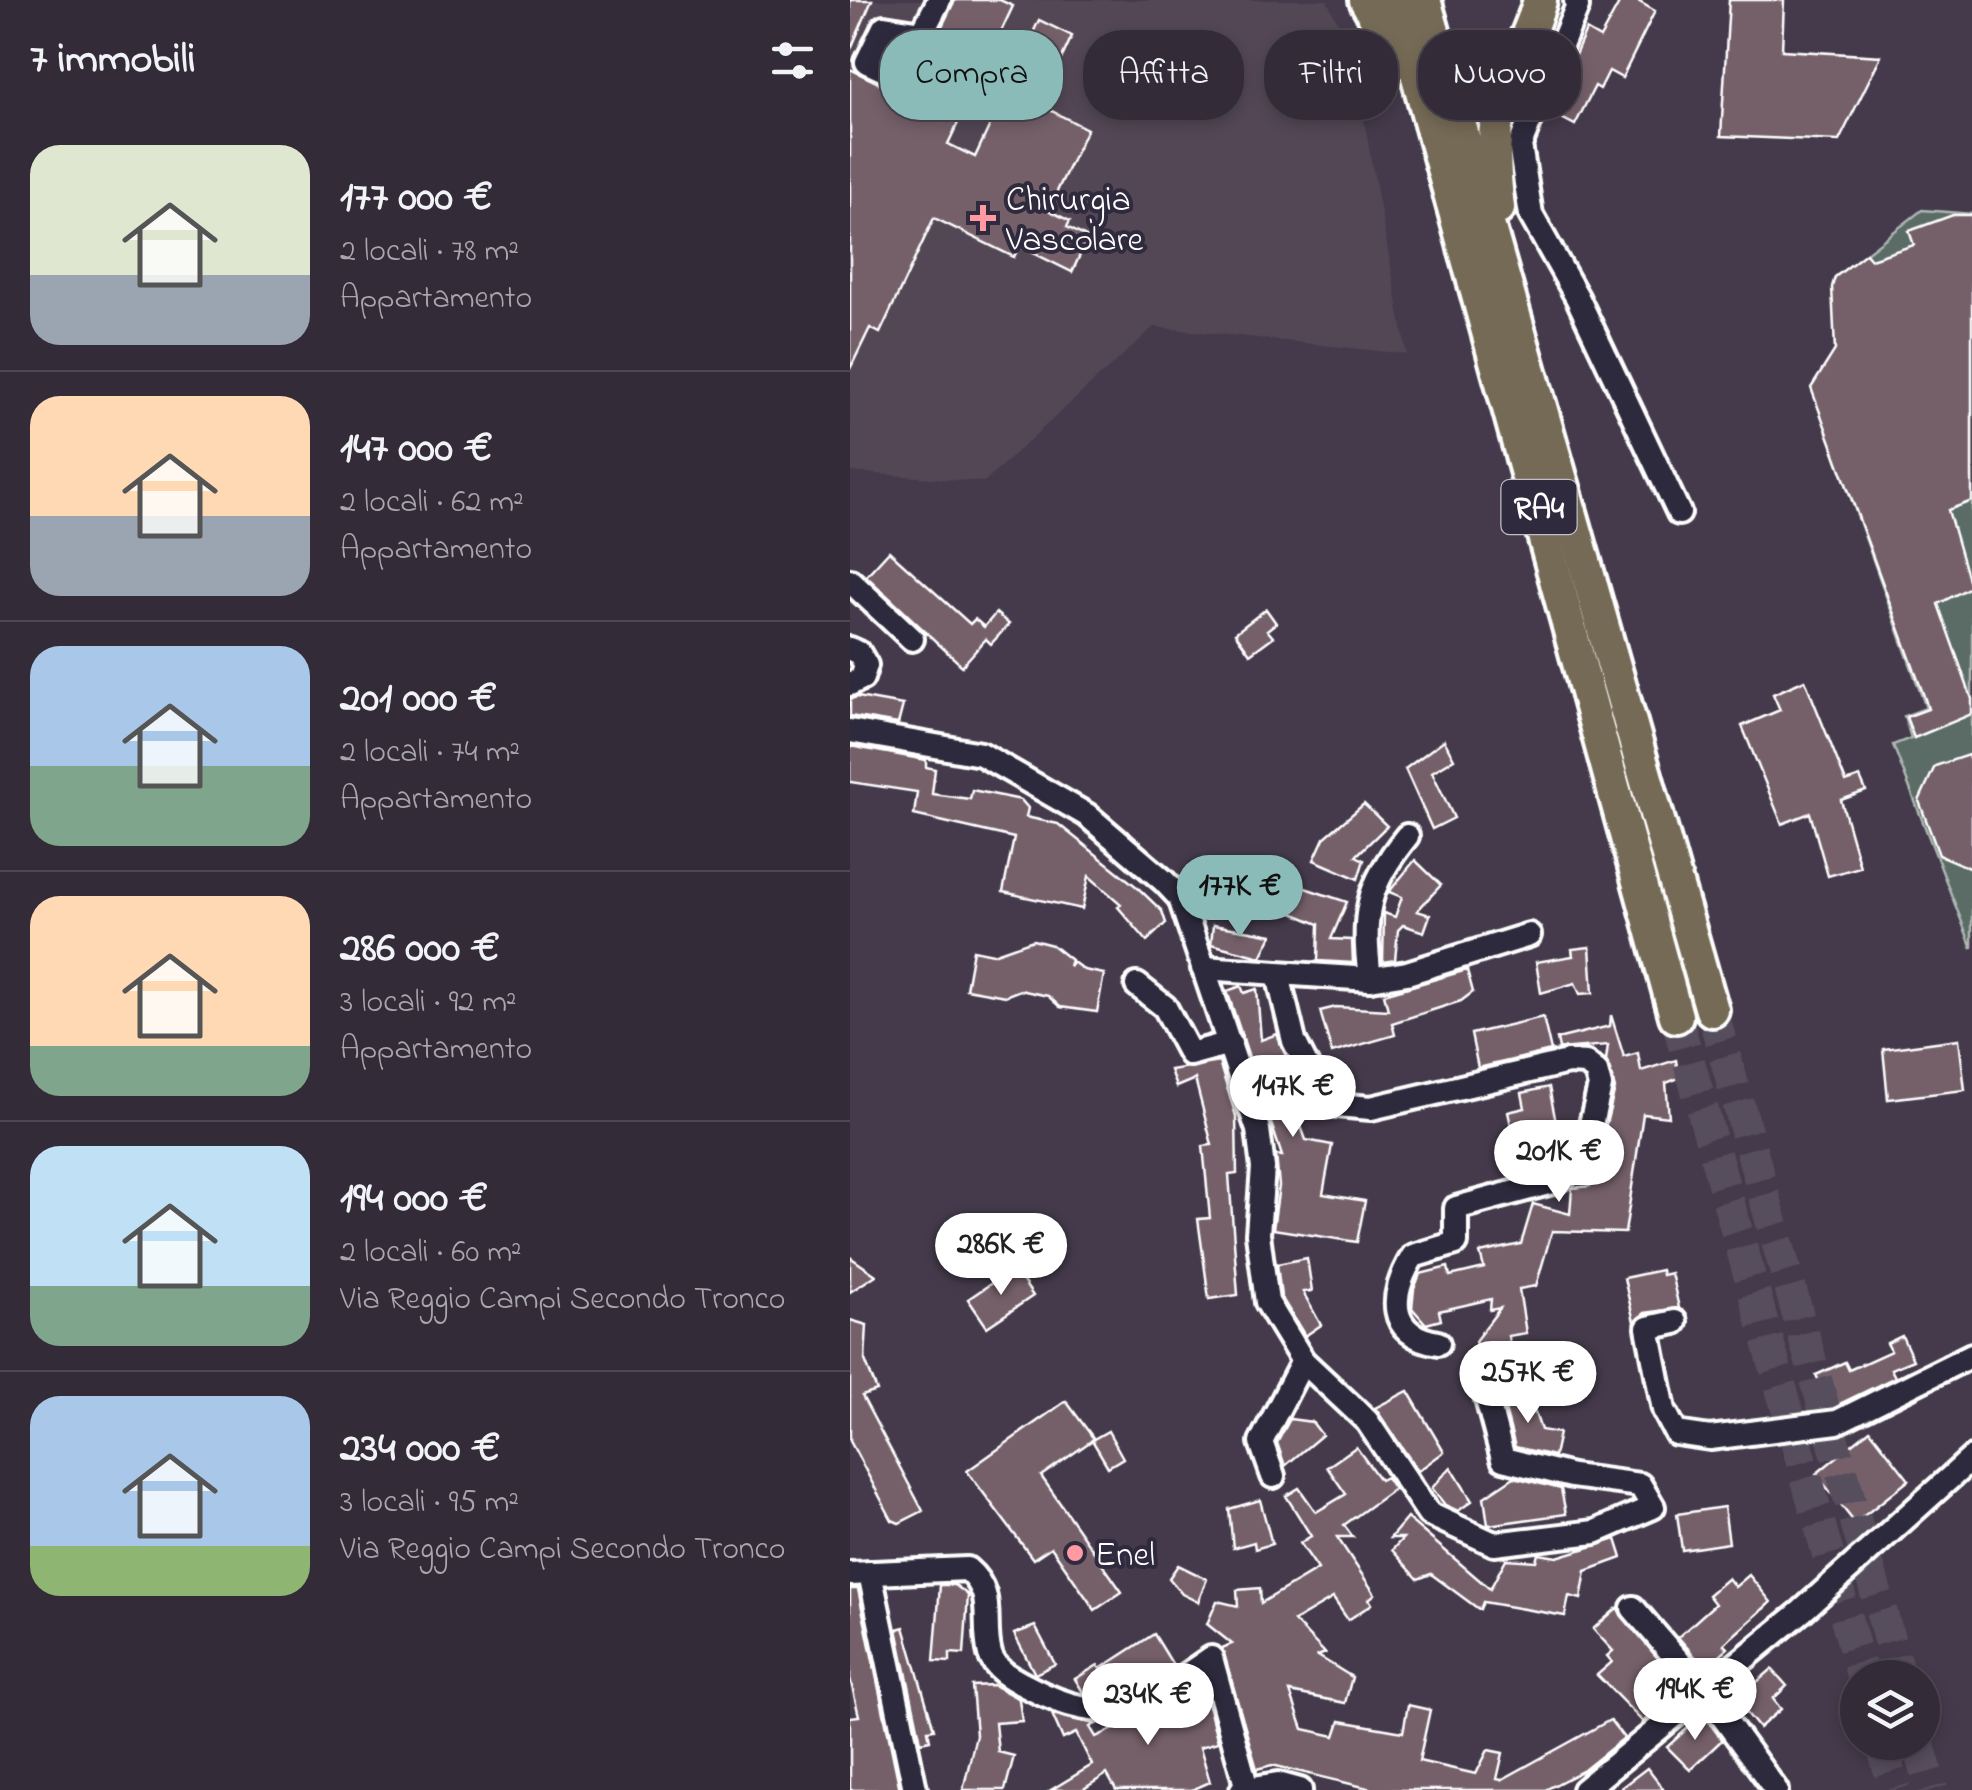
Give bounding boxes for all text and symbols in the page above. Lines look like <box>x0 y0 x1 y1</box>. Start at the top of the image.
text: 7 immobili <box>30 30 195 91</box>
chip: Compra <box>880 30 1063 120</box>
chip: Affitta <box>1083 30 1244 120</box>
chip: Filtri <box>1264 30 1398 120</box>
chip: Nuovo <box>1418 30 1581 120</box>
icon: filters <box>765 33 820 88</box>
text: 177 000 € <box>340 168 493 229</box>
place label: Chirurgia Vascolare <box>1005 176 1143 267</box>
icon: home <box>110 185 230 305</box>
marker: Chirurgia Vascolare <box>970 205 996 231</box>
text: 2 locali · 78 m² <box>340 229 519 276</box>
text: Appartamento <box>340 276 532 323</box>
text: 147 000 € <box>340 419 493 480</box>
icon: home <box>110 436 230 556</box>
text: 2 locali · 62 m² <box>340 480 524 527</box>
road number: RA4 <box>1502 480 1576 534</box>
text: Appartamento <box>340 527 532 574</box>
text: 201 000 € <box>340 669 497 730</box>
icon: home <box>110 686 230 806</box>
text: 2 locali · 74 m² <box>340 730 520 777</box>
text: Appartamento <box>340 777 532 824</box>
pin: 177K € <box>1159 855 1321 940</box>
text: 177K € <box>1199 864 1281 911</box>
text: 286 000 € <box>340 919 500 980</box>
icon: home <box>110 936 230 1056</box>
text: 3 locali · 92 m² <box>340 980 517 1027</box>
text: Appartamento <box>340 1027 532 1074</box>
pin: 147K € <box>1212 1055 1374 1140</box>
text: 147K € <box>1252 1064 1334 1111</box>
pin: 201K € <box>1478 1120 1640 1205</box>
text: 201K € <box>1516 1129 1602 1176</box>
text: 194 000 € <box>340 1169 488 1230</box>
icon: home <box>110 1186 230 1306</box>
pin: 286K € <box>920 1213 1082 1298</box>
text: 286K € <box>957 1222 1045 1269</box>
text: 2 locali · 60 m² <box>340 1230 522 1277</box>
text: Via Reggio Campi Secondo Tronco <box>340 1277 785 1324</box>
pin: 257K € <box>1447 1341 1609 1426</box>
text: 257K € <box>1481 1350 1575 1397</box>
text: 234 000 € <box>340 1419 500 1480</box>
icon: home <box>110 1436 230 1556</box>
text: 3 locali · 95 m² <box>340 1480 519 1527</box>
text: Via Reggio Campi Secondo Tronco <box>340 1527 785 1574</box>
place label: Enel <box>1095 1531 1155 1582</box>
marker: Enel <box>1064 1542 1086 1564</box>
pin: 194K € <box>1614 1658 1776 1743</box>
map controls <box>1840 1660 1940 1760</box>
button: layers <box>1840 1660 1940 1760</box>
pin: 234K € <box>1067 1663 1229 1748</box>
text: 194K € <box>1656 1667 1734 1714</box>
text: 234K € <box>1104 1672 1192 1719</box>

